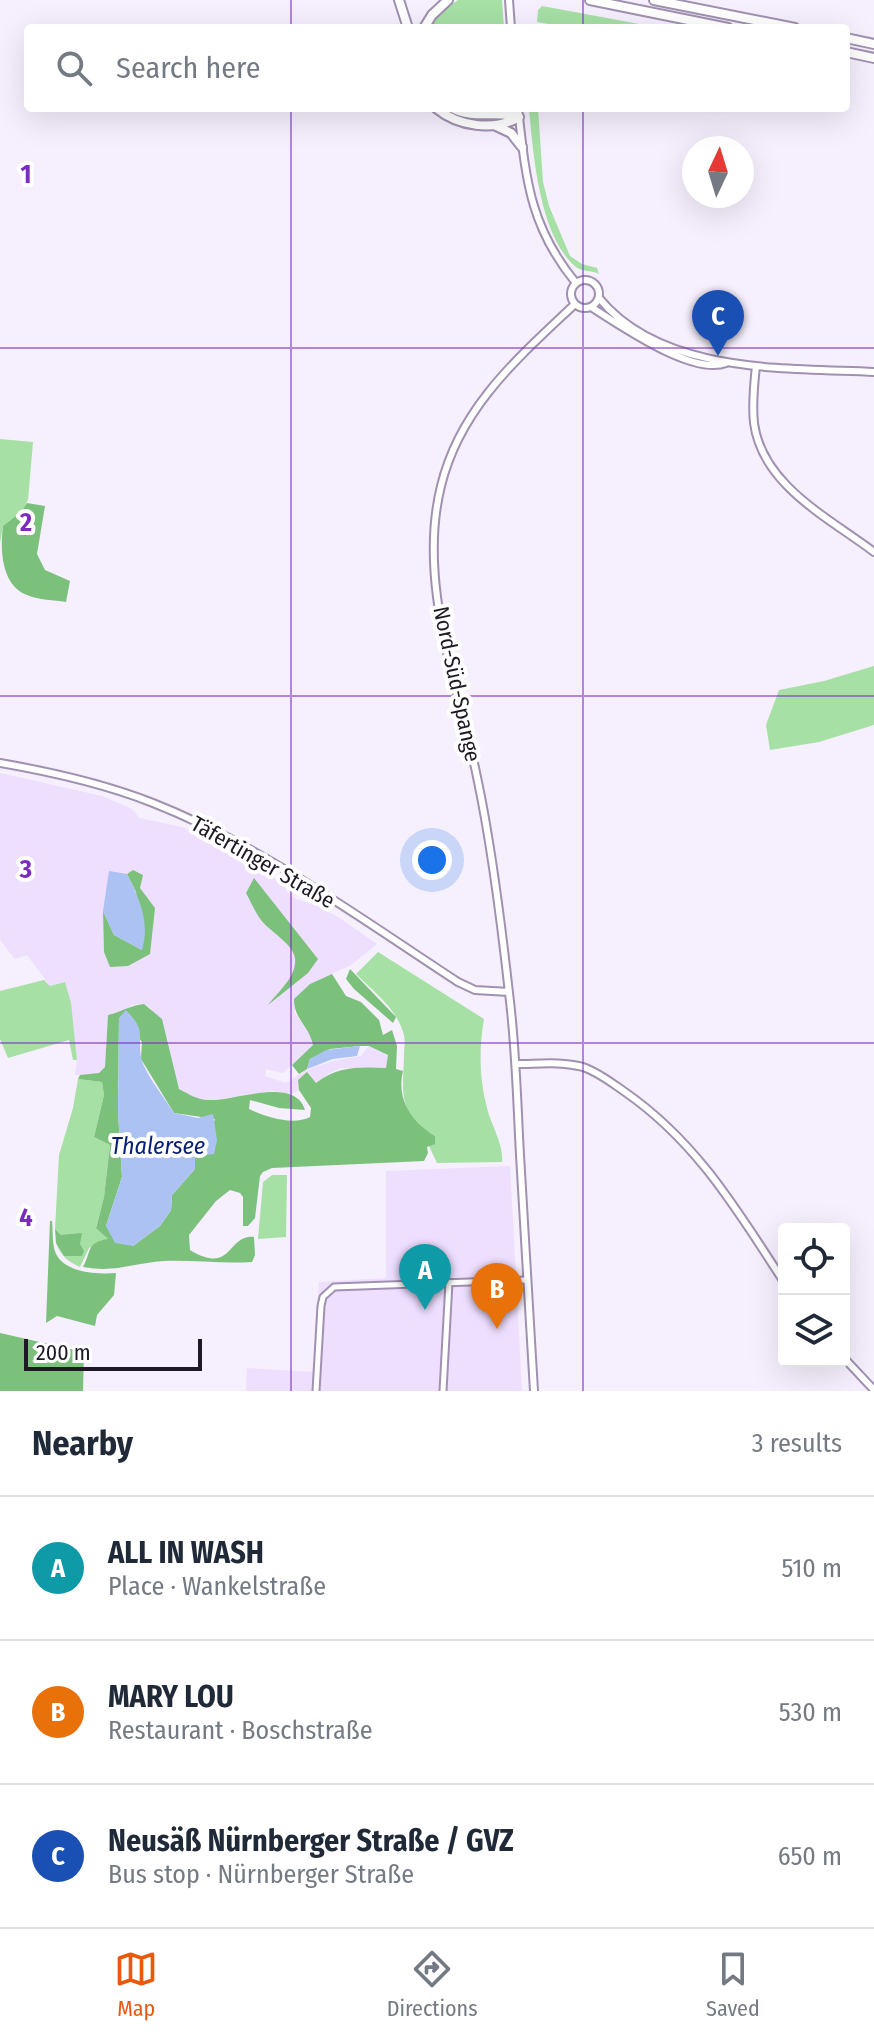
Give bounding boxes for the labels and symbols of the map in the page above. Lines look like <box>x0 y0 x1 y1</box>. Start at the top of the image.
north arrow <box>682 136 754 208</box>
text: 1 <box>21 159 32 190</box>
pin: C <box>692 290 744 356</box>
text: 2 <box>19 507 32 538</box>
street label: Nord-Süd-Spange <box>427 604 487 764</box>
street label: Täfertinger Straße <box>186 810 340 914</box>
your location <box>412 840 452 880</box>
text: 3 <box>19 854 32 885</box>
water label: Thalersee <box>111 1132 205 1160</box>
text: 4 <box>19 1202 33 1233</box>
pin: A <box>399 1244 451 1310</box>
pin: B <box>471 1263 523 1329</box>
scale bar <box>24 1335 202 1371</box>

